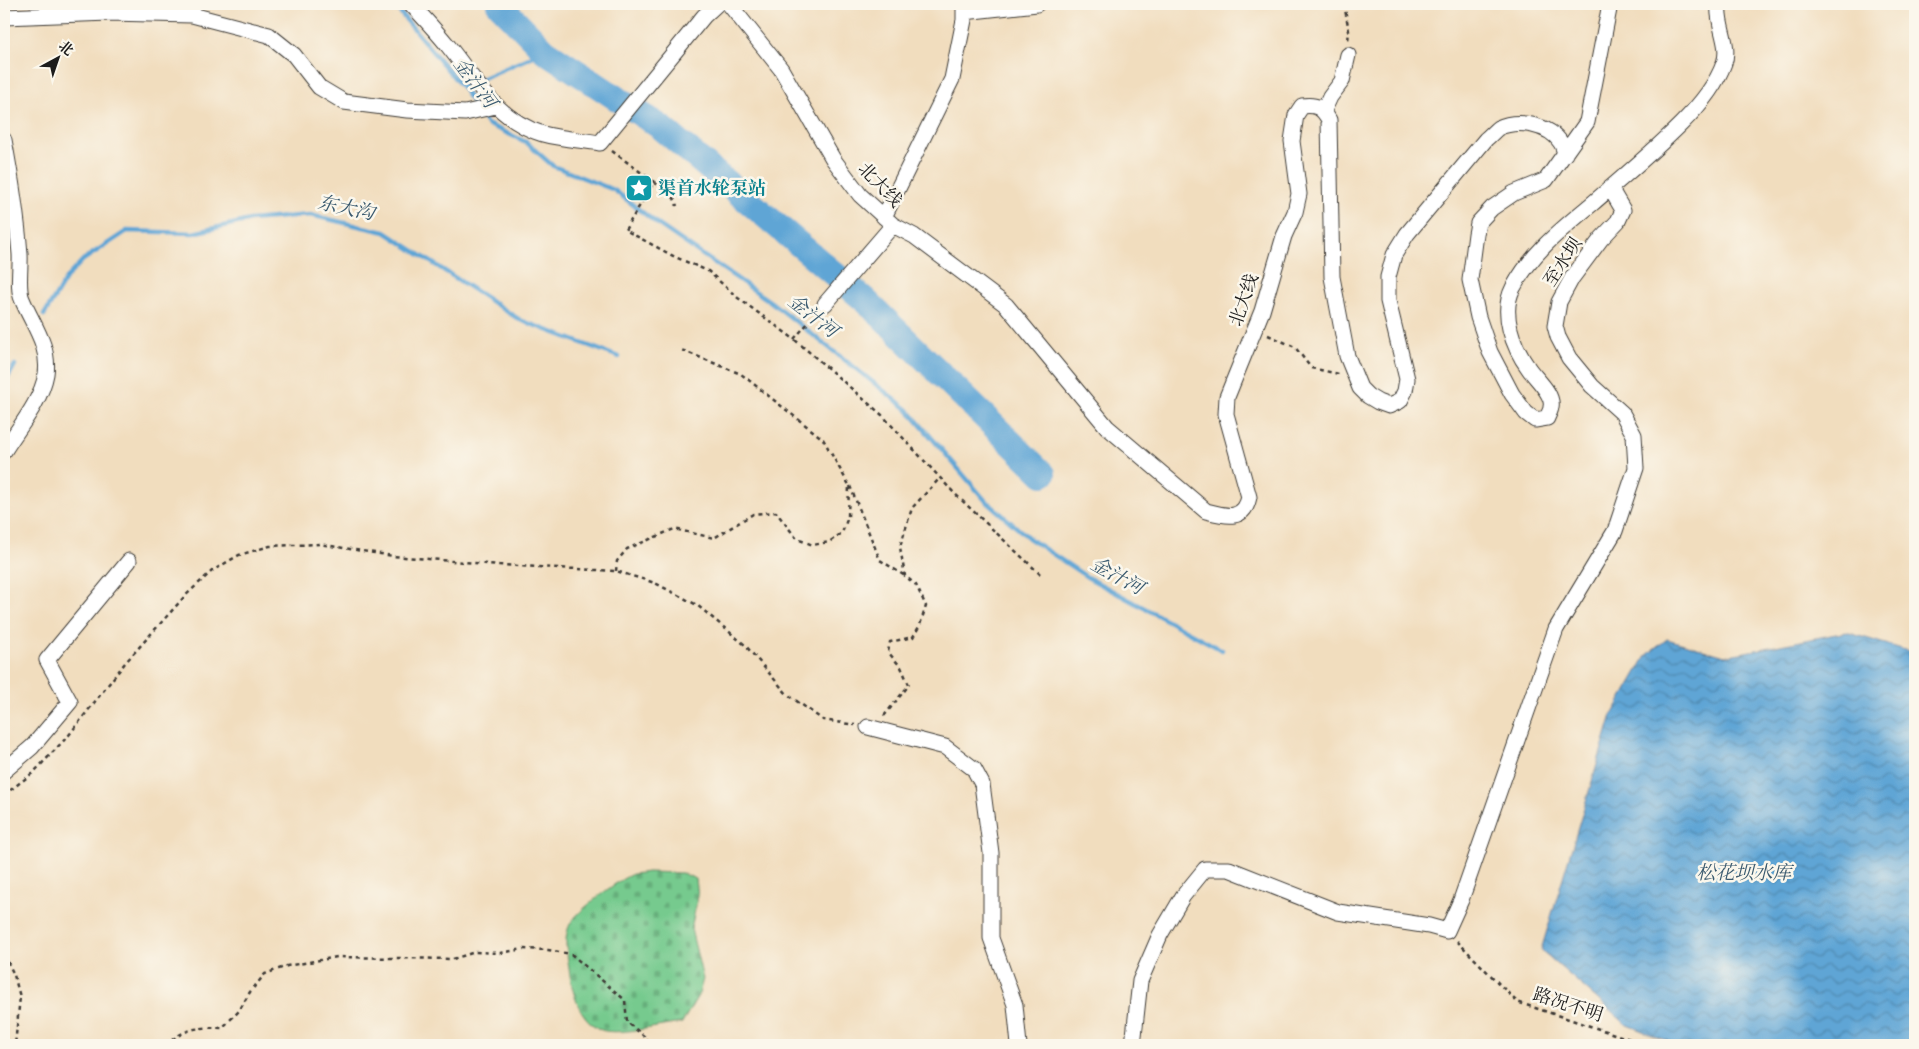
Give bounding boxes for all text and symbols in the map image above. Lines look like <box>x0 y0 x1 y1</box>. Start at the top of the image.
north arrow <box>32 32 82 82</box>
text: 北 <box>55 37 78 60</box>
water label: 金汁河 <box>447 52 504 116</box>
street label: 北大线 <box>852 157 908 213</box>
place icon: 渠首水轮泵站 <box>624 173 654 203</box>
place label: 渠首水轮泵站 <box>658 176 766 201</box>
water label: 东大沟 <box>315 189 380 227</box>
street label: 至水坝 <box>1538 233 1588 291</box>
street label: 北大线 <box>1223 270 1265 330</box>
water label: 金汁河 <box>783 288 846 346</box>
water label: 金汁河 <box>1086 551 1151 603</box>
water label: 松花坝水库 <box>1696 860 1794 886</box>
street label: 路况不明 <box>1530 982 1606 1028</box>

